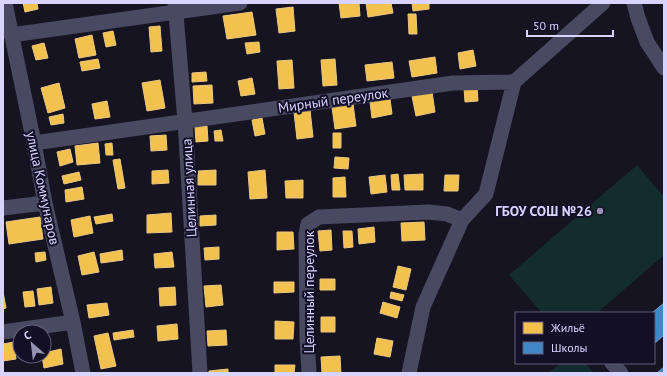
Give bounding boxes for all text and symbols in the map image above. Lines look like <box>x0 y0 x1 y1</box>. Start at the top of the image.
scale bar <box>527 12 613 38</box>
text: 50 m <box>533 18 559 33</box>
street label: Мирный переулок <box>277 83 390 117</box>
street label: улица Коммунаров <box>22 130 64 246</box>
street label: Целинная улица <box>177 138 201 238</box>
place label: ГБОУ СОШ №26 <box>495 202 592 220</box>
marker: ГБОУ СОШ №26 <box>595 206 605 216</box>
street label: Целинный переулок <box>300 230 318 354</box>
legend <box>515 312 655 364</box>
text: Жильё <box>550 320 585 335</box>
north arrow <box>12 324 52 364</box>
text: С <box>21 328 33 343</box>
text: Школы <box>551 340 587 355</box>

